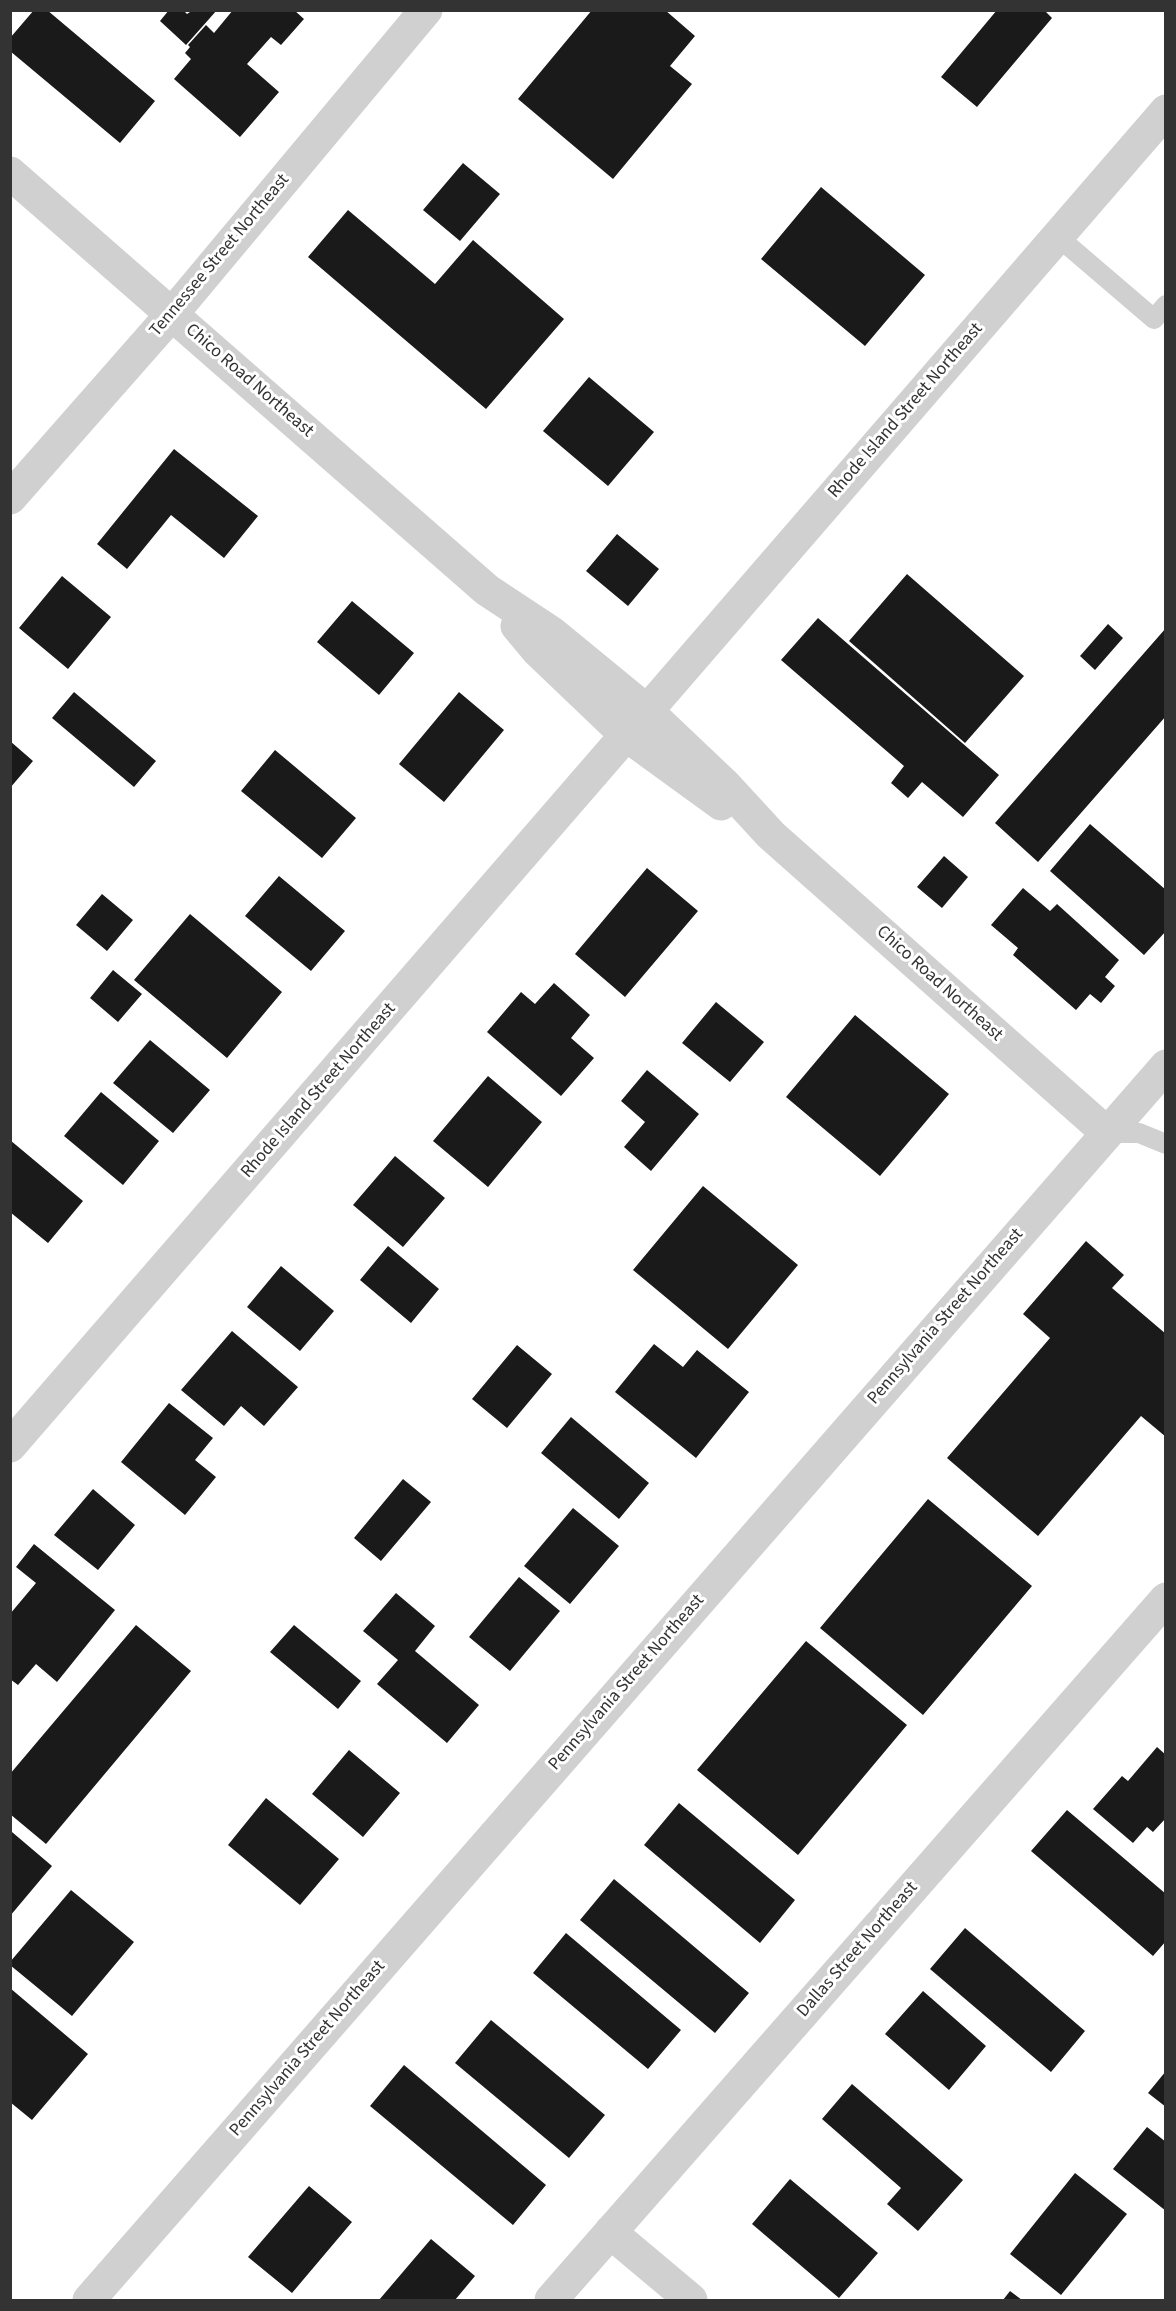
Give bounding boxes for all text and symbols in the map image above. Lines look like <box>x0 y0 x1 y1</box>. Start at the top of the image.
street label: Tennessee Street Northeast <box>146 170 294 342</box>
street label: Rhode Island Street Northeast <box>824 319 988 503</box>
street label: Chico Road Northeast <box>181 320 317 442</box>
street label: Chico Road Northeast <box>871 922 1007 1046</box>
street label: Rhode Island Street Northeast <box>237 999 401 1183</box>
street label: Pennsylvania Street Northeast <box>864 1225 1028 1409</box>
street label: Pennsylvania Street Northeast <box>545 1591 709 1775</box>
street label: Dallas Street Northeast <box>793 1878 923 2022</box>
street label: Pennsylvania Street Northeast <box>226 1957 390 2141</box>

